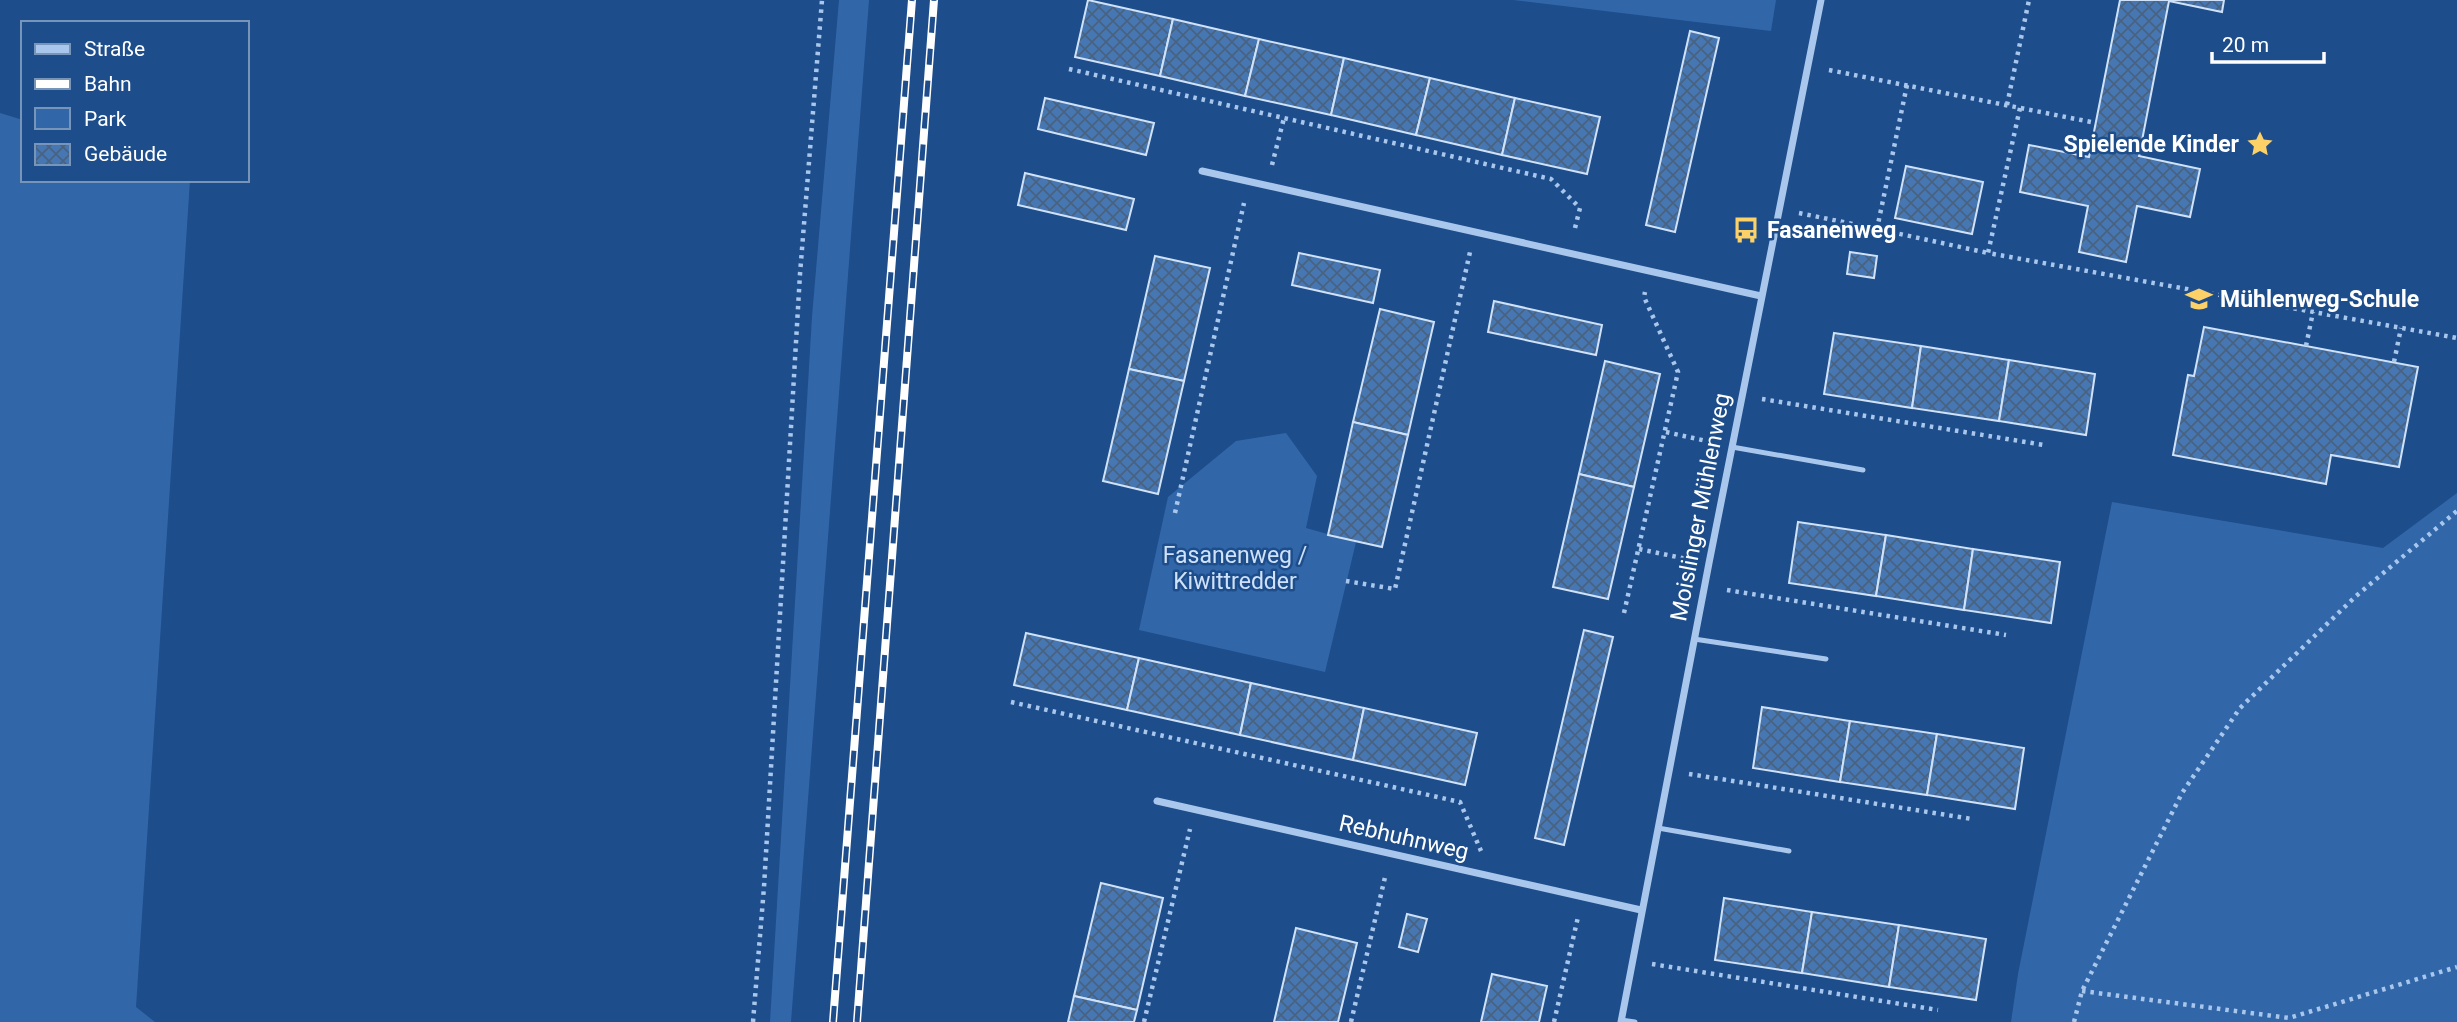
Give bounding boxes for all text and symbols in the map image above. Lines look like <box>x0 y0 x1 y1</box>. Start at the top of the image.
legend <box>21 21 248 182</box>
scale bar <box>2212 21 2324 65</box>
text: 20 m <box>2222 33 2269 57</box>
text: Straße <box>84 37 145 61</box>
text: Bahn <box>84 72 132 96</box>
text: Park <box>84 107 127 131</box>
place icon: Spielende Kinder <box>2245 129 2275 159</box>
place label: Spielende Kinder <box>2064 131 2240 158</box>
text: Gebäude <box>84 142 167 166</box>
bus stop icon: Fasanenweg <box>1731 215 1761 245</box>
place label: Fasanenweg <box>1767 217 1896 244</box>
school or university icon: Mühlenweg-Schule <box>2184 284 2214 314</box>
place label: Mühlenweg-Schule <box>2220 286 2419 313</box>
street label: Moislinger Mühlenweg <box>1665 391 1736 623</box>
park label: Fasanenweg / Kiwittredder <box>1163 542 1307 595</box>
street label: Rebhuhnweg <box>1336 809 1471 866</box>

